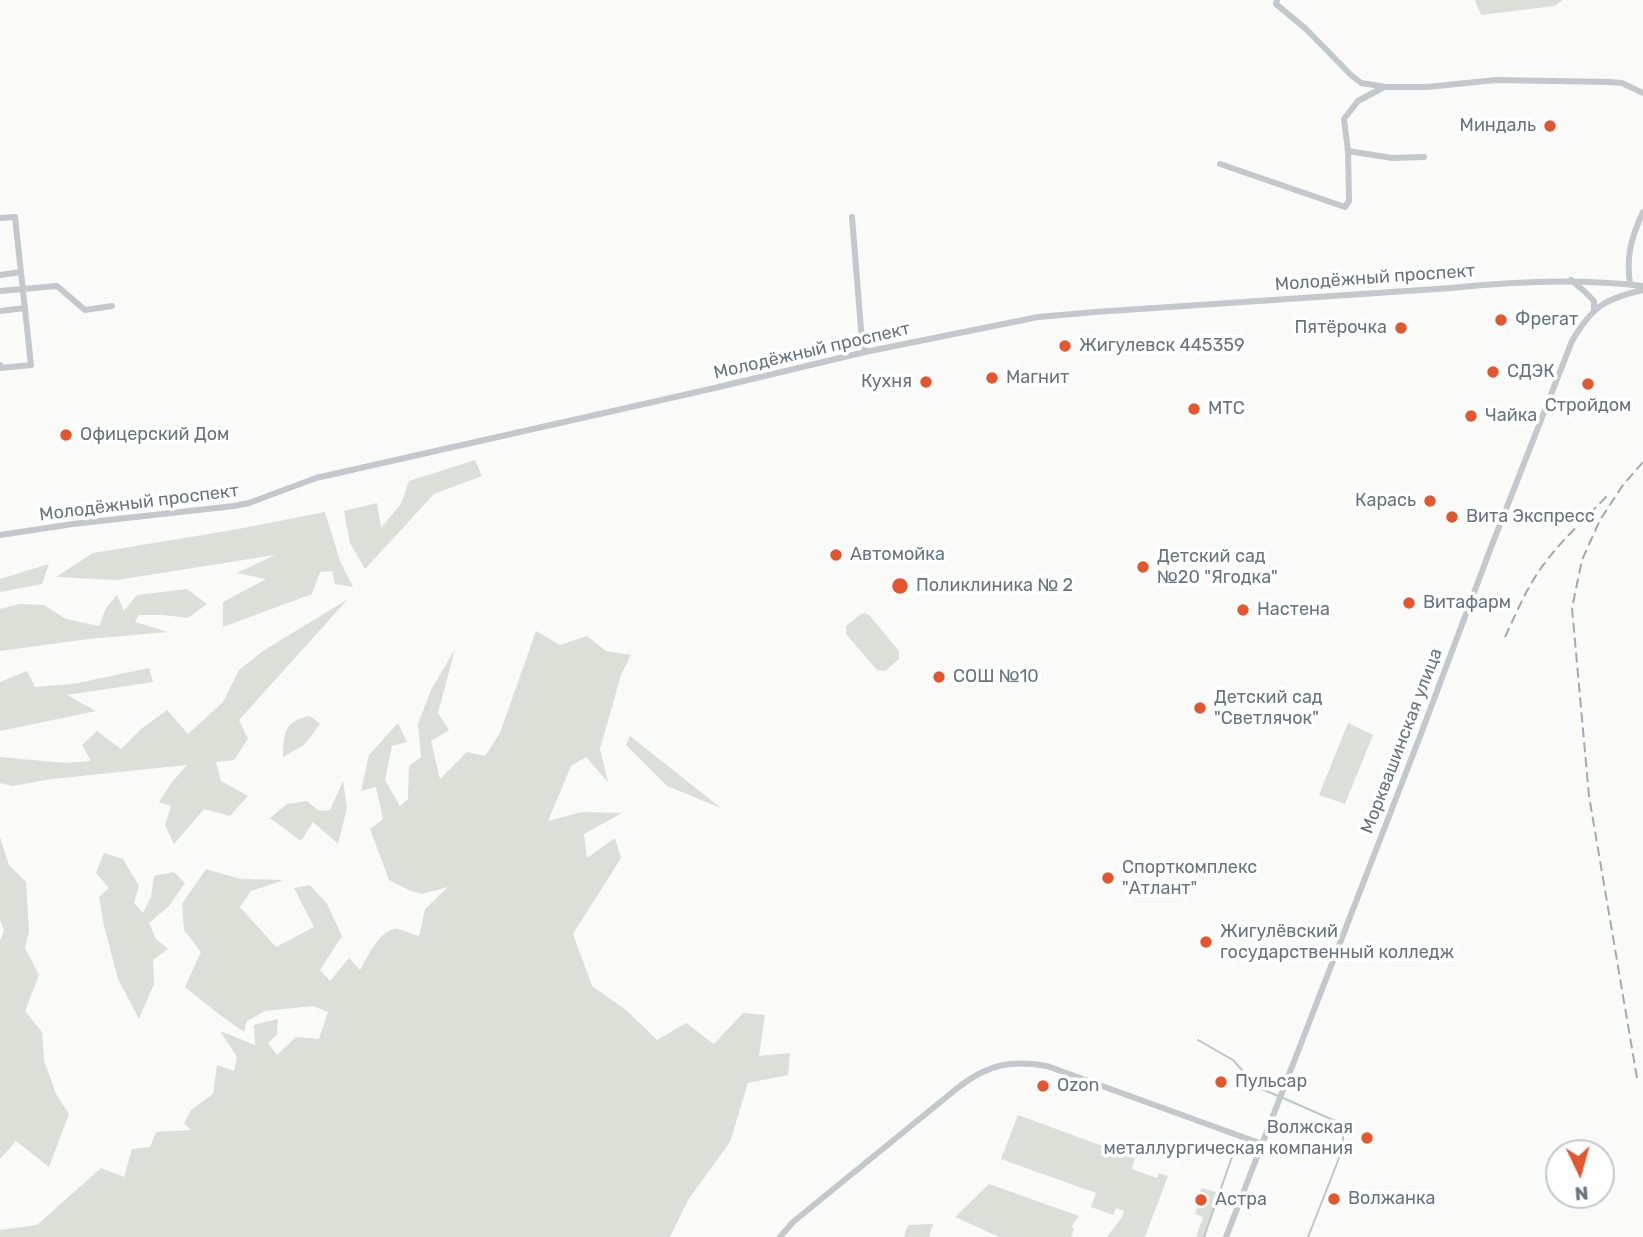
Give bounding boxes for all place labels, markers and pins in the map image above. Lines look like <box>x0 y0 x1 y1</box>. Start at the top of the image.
place label: Миндаль <box>1460 115 1536 137</box>
marker: Миндаль <box>1542 118 1558 134</box>
place label: Фрегат <box>1515 309 1578 331</box>
marker: Фрегат <box>1493 312 1509 328</box>
place label: Пятёрочка <box>1294 317 1387 339</box>
marker: Пятёрочка <box>1393 320 1409 336</box>
place label: Жигулевск 445359 <box>1079 335 1245 357</box>
marker: Жигулевск 445359 <box>1057 338 1073 354</box>
place label: СДЭК <box>1507 361 1555 383</box>
marker: СДЭК <box>1485 364 1501 380</box>
place label: Магнит <box>1006 367 1069 389</box>
marker: Магнит <box>984 370 1000 386</box>
place label: Кухня <box>861 371 912 393</box>
marker: Кухня <box>918 374 934 390</box>
marker: Стройдом <box>1580 376 1596 392</box>
place label: Стройдом <box>1545 395 1631 417</box>
place label: МТС <box>1208 398 1245 420</box>
marker: МТС <box>1186 401 1202 417</box>
place label: Чайка <box>1485 405 1537 427</box>
marker: Чайка <box>1463 408 1479 424</box>
place label: Офицерский Дом <box>80 424 229 446</box>
marker: Офицерский Дом <box>58 427 74 443</box>
place label: Карась <box>1355 490 1416 512</box>
marker: Карась <box>1422 493 1438 509</box>
place label: Вита Экспресс <box>1466 506 1595 528</box>
marker: Вита Экспресс <box>1444 509 1460 525</box>
place label: Автомойка <box>850 544 945 566</box>
place label: Детский сад №20 "Ягодка" <box>1157 546 1278 588</box>
marker: Автомойка <box>828 547 844 563</box>
marker: Детский сад №20 "Ягодка" <box>1135 559 1151 575</box>
place label: Поликлиника № 2 <box>916 575 1073 597</box>
marker: Поликлиника № 2 <box>890 576 910 596</box>
place label: Витафарм <box>1423 592 1511 614</box>
marker: Витафарм <box>1401 595 1417 611</box>
place label: Настена <box>1257 599 1330 621</box>
marker: Настена <box>1235 602 1251 618</box>
place label: СОШ №10 <box>953 666 1039 688</box>
marker: СОШ №10 <box>931 669 947 685</box>
place label: Детский сад "Светлячок" <box>1214 687 1323 730</box>
marker: Детский сад "Светлячок" <box>1192 700 1208 716</box>
place label: Спорткомплекс "Атлант" <box>1122 857 1257 900</box>
marker: Спорткомплекс "Атлант" <box>1100 870 1116 886</box>
place label: Жигулёвский государственный колледж <box>1220 921 1454 964</box>
marker: Жигулёвский государственный колледж <box>1198 934 1214 950</box>
place label: Пульсар <box>1235 1071 1307 1093</box>
marker: Пульсар <box>1213 1074 1229 1090</box>
place label: Ozon <box>1057 1075 1099 1097</box>
marker: Ozon <box>1035 1078 1051 1094</box>
place label: Волжская металлургическая компания <box>1103 1117 1353 1160</box>
marker: Волжская металлургическая компания <box>1359 1130 1375 1146</box>
place label: Волжанка <box>1348 1188 1435 1210</box>
place label: Астра <box>1215 1189 1267 1211</box>
marker: Волжанка <box>1326 1191 1342 1207</box>
marker: Астра <box>1193 1192 1209 1208</box>

